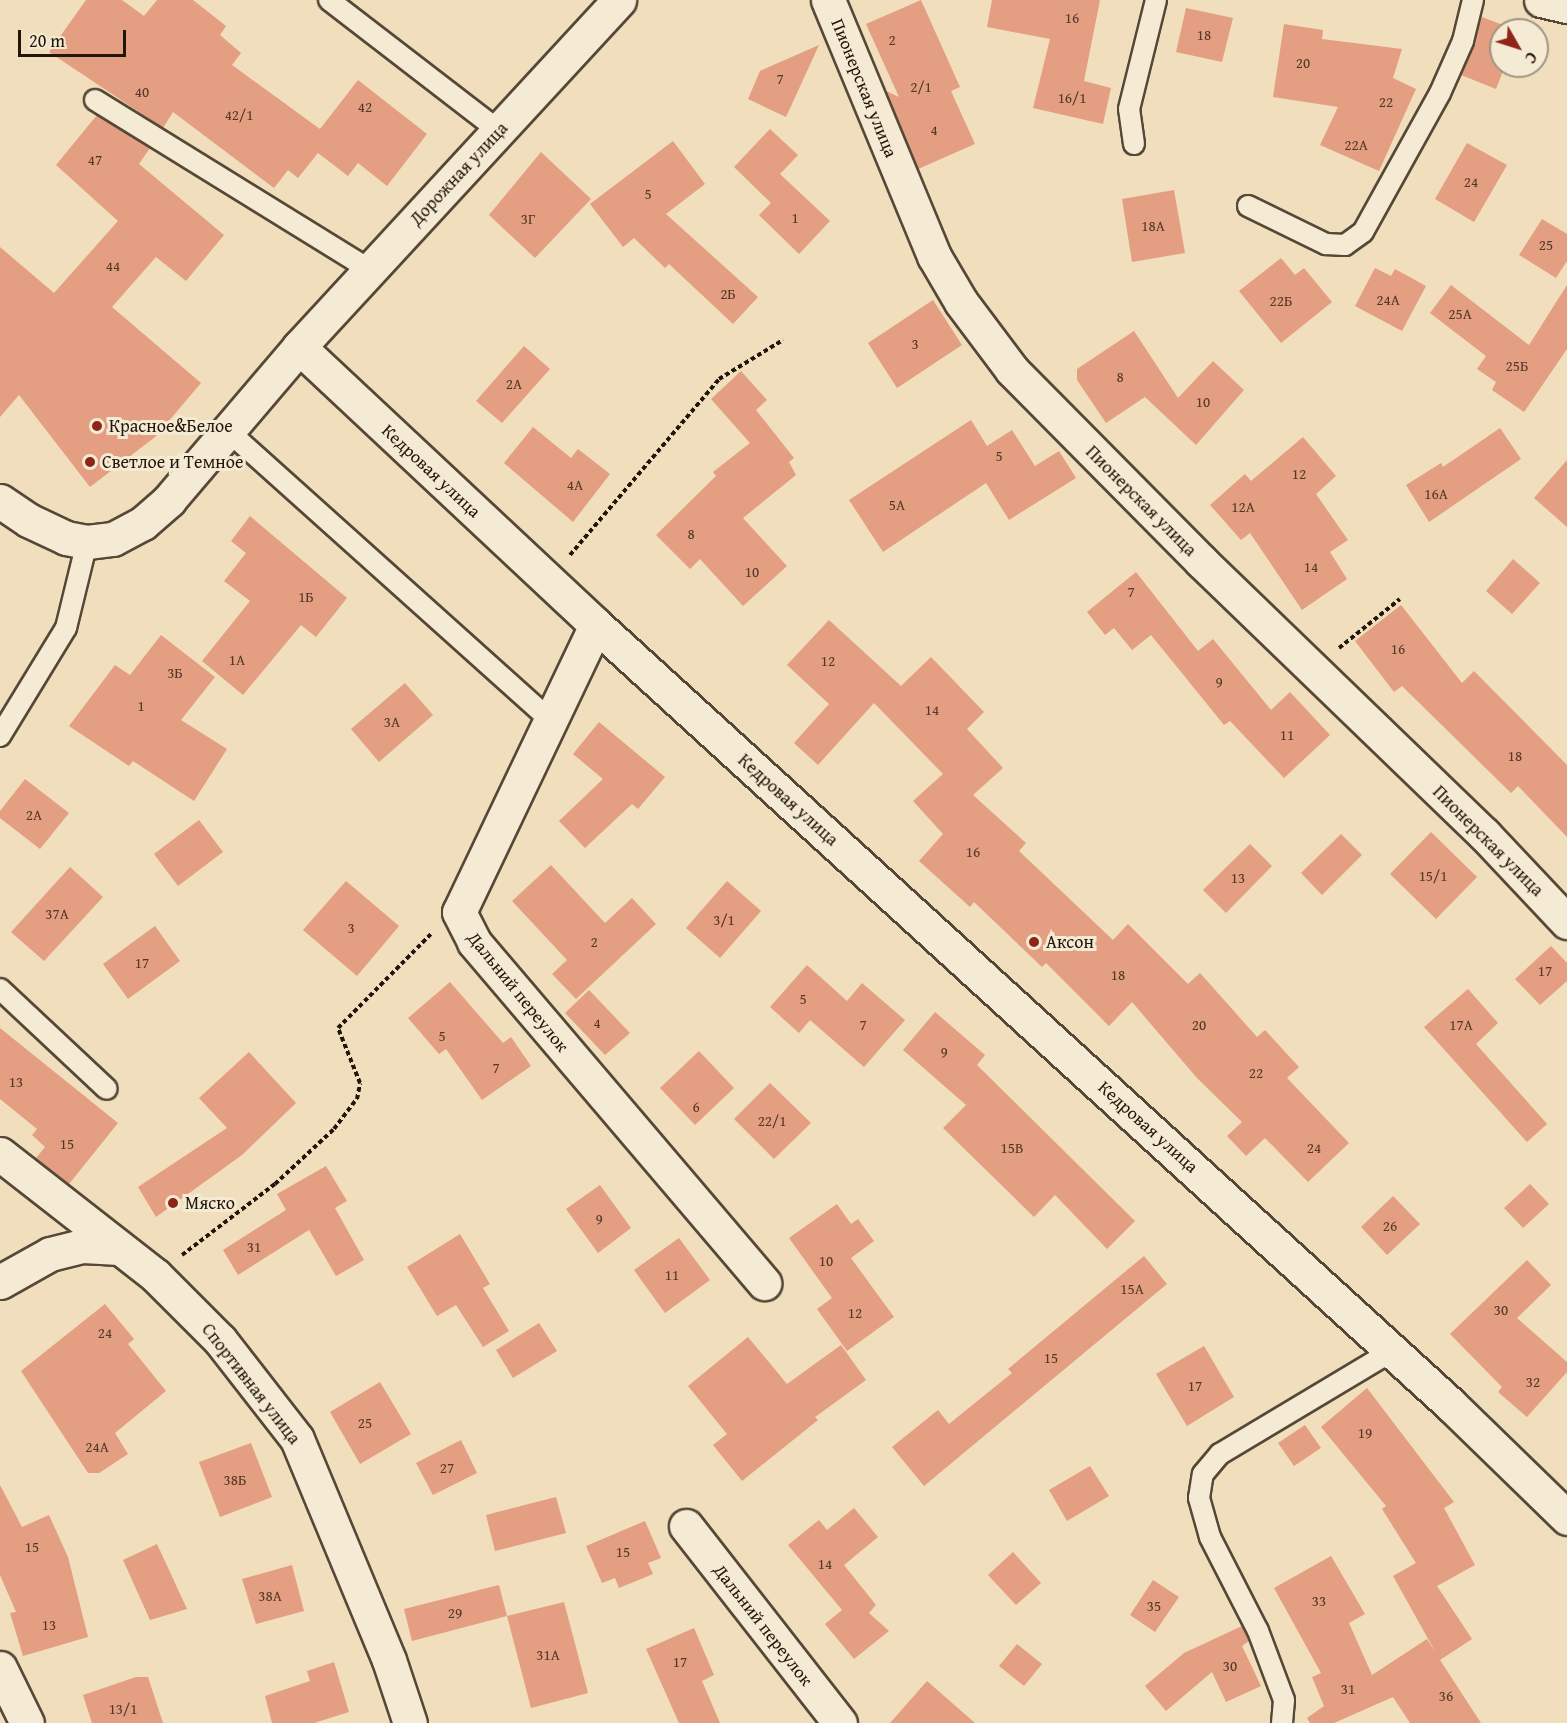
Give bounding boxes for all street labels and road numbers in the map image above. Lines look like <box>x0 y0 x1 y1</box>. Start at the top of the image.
street label: Пионерская улица <box>826 15 902 161</box>
street label: Дорожная улица <box>406 118 512 230</box>
street label: Кедровая улица <box>377 420 485 522</box>
street label: Пионерская улица <box>1081 441 1201 561</box>
street label: Кедровая улица <box>734 749 842 851</box>
street label: Пионерская улица <box>1428 781 1548 901</box>
street label: Дальний переулок <box>463 927 573 1057</box>
street label: Кедровая улица <box>1094 1076 1202 1178</box>
street label: Спортивная улица <box>197 1319 305 1449</box>
street label: Дальний переулок <box>709 1560 817 1690</box>

